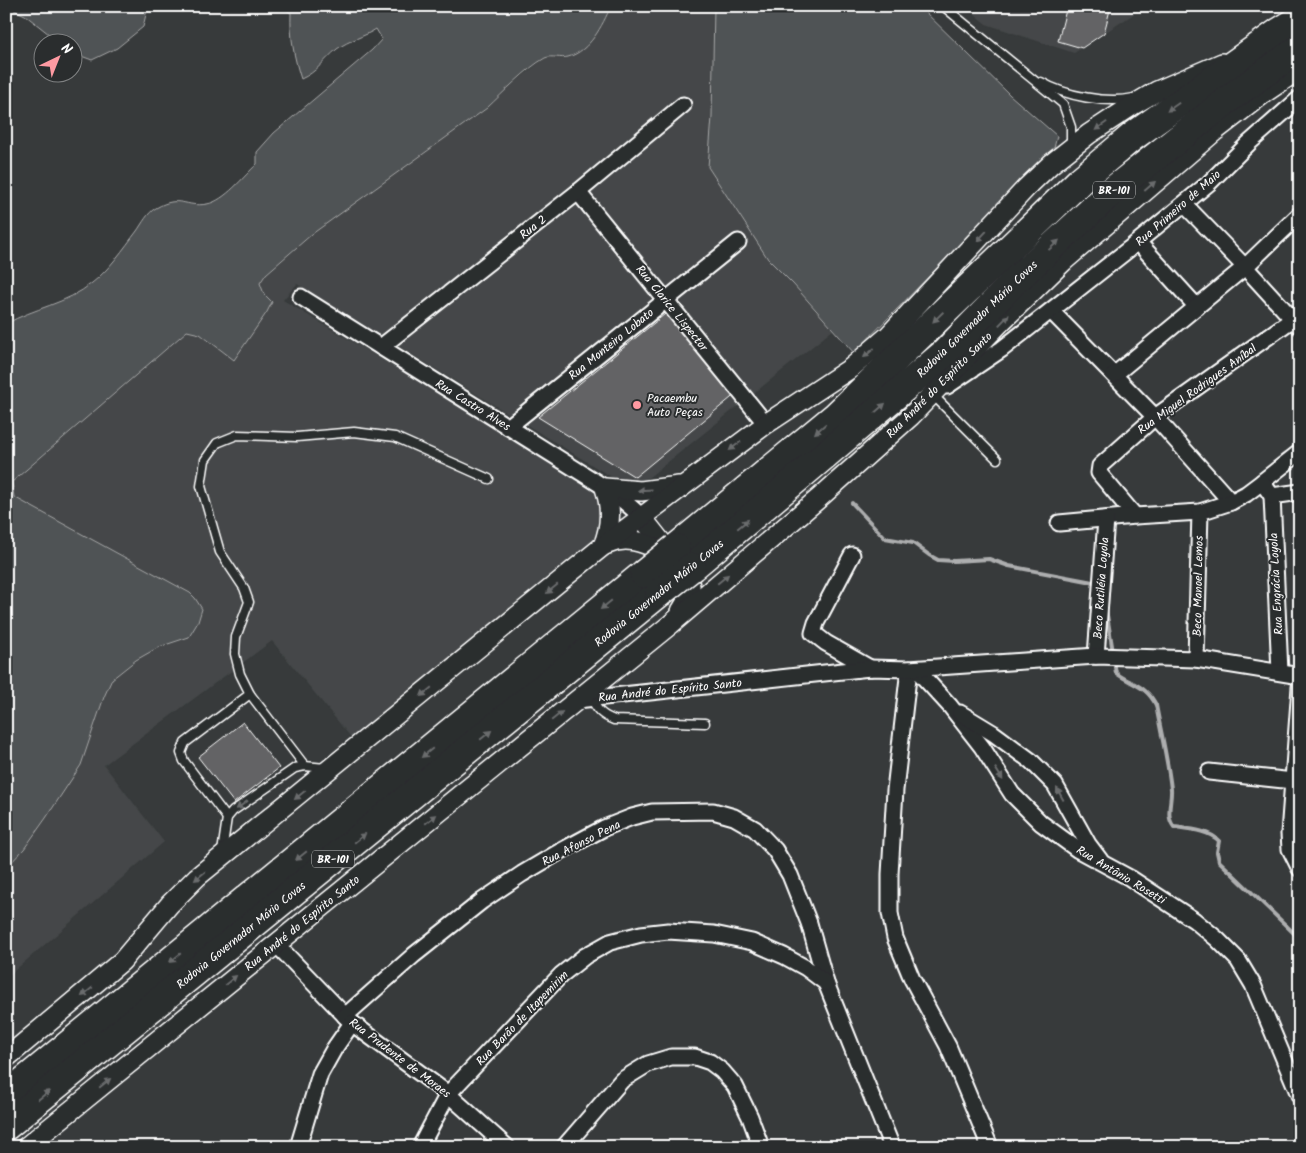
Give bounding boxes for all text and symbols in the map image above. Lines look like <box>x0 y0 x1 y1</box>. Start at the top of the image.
north arrow <box>32 32 82 82</box>
text: N <box>55 38 77 60</box>
one-way arrow <box>1166 102 1180 112</box>
one-way arrow <box>1094 121 1107 131</box>
street label: Rua Primeiro de Maio <box>1131 166 1225 251</box>
one-way arrow <box>1143 181 1156 192</box>
road number: BR-101 <box>1093 182 1135 198</box>
street label: Rua 2 <box>516 211 551 244</box>
one-way arrow <box>976 229 988 241</box>
one-way arrow <box>1047 239 1059 251</box>
street label: Rodovia Governador Mário Covas <box>912 256 1042 383</box>
street label: Rua Clarice Lispector <box>631 261 713 356</box>
street label: Rua Monteiro Lobato <box>564 304 658 385</box>
one-way arrow <box>932 311 944 323</box>
one-way arrow <box>998 314 1010 326</box>
street label: Rua André do Espírito Santo <box>882 328 997 443</box>
street label: Rua Miguel Rodrigues Aníbal <box>1134 339 1261 439</box>
one-way arrow <box>864 347 876 359</box>
street label: Rua Castro Alves <box>431 375 514 436</box>
place label: Pacaembu Auto Peças <box>647 389 703 422</box>
marker: Pacaembu Auto Peças <box>631 399 643 411</box>
one-way arrow <box>874 403 887 414</box>
one-way arrow <box>814 424 827 435</box>
one-way arrow <box>729 441 742 452</box>
one-way arrow <box>637 486 653 494</box>
one-way arrow <box>736 519 749 530</box>
street label: Rua Engrácia Loyola <box>1264 532 1289 636</box>
street label: Rodovia Governador Mário Covas <box>590 535 728 652</box>
street label: Beco Manoel Lemos <box>1188 535 1209 637</box>
street label: Beco Rutiléia Loyola <box>1088 536 1115 640</box>
one-way arrow <box>716 573 729 584</box>
one-way arrow <box>545 583 558 594</box>
one-way arrow <box>600 600 613 611</box>
street label: Rua André do Espírito Santo <box>597 674 743 707</box>
one-way arrow <box>420 686 433 697</box>
one-way arrow <box>550 710 563 721</box>
one-way arrow <box>479 729 492 740</box>
one-way arrow <box>420 747 433 758</box>
one-way arrow <box>994 767 1004 780</box>
one-way arrow <box>1055 787 1064 800</box>
one-way arrow <box>294 789 307 800</box>
one-way arrow <box>235 800 249 810</box>
one-way arrow <box>425 813 438 824</box>
street label: Rua Afonso Pena <box>539 815 624 871</box>
one-way arrow <box>353 832 366 843</box>
street label: Rua Antônio Rosetti <box>1072 841 1170 910</box>
one-way arrow <box>295 850 308 861</box>
road number: BR-101 <box>312 851 354 868</box>
one-way arrow <box>193 870 206 881</box>
street label: Rua André do Espírito Santo <box>240 871 364 976</box>
street label: Rodovia Governador Mário Covas <box>172 877 310 994</box>
one-way arrow <box>169 953 182 964</box>
street label: Rua Barão de Itapemirim <box>472 966 573 1070</box>
one-way arrow <box>224 975 237 986</box>
one-way arrow <box>80 986 93 997</box>
street label: Rua Prudente de Moraes <box>345 1014 455 1103</box>
one-way arrow <box>99 1078 112 1089</box>
one-way arrow <box>37 1090 50 1101</box>

